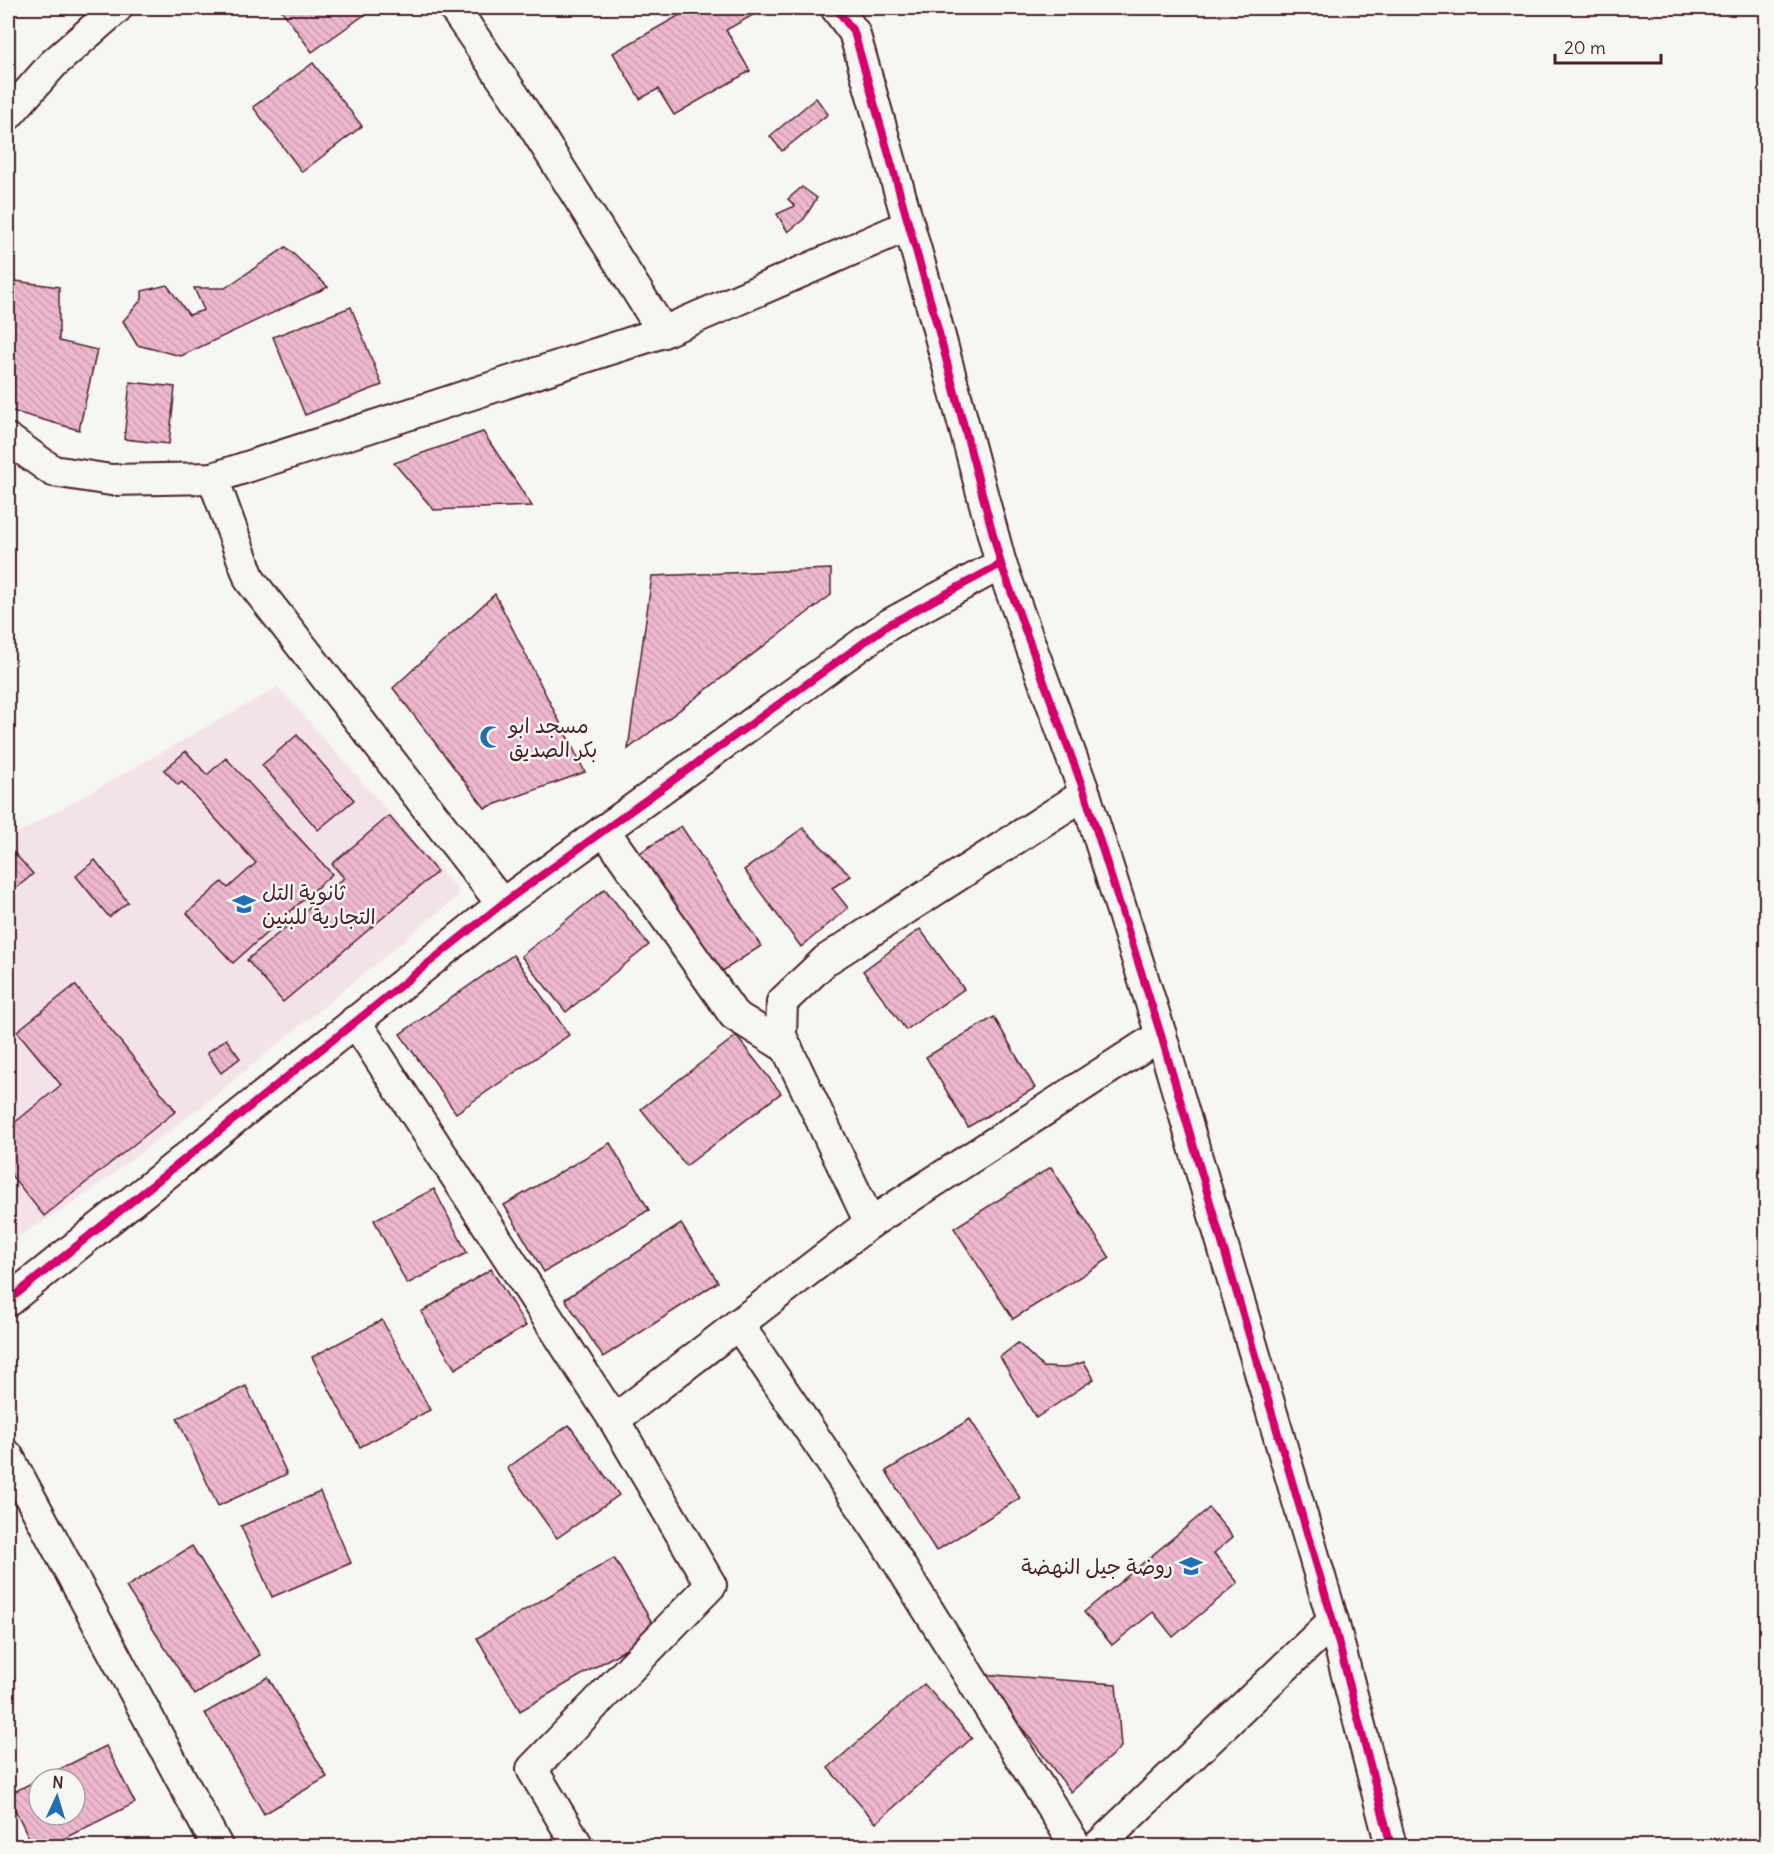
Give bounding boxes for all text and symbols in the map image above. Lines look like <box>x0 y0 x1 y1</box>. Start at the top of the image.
scale bar <box>1555 27 1662 65</box>
text: 20 m <box>1564 36 1606 59</box>
place label: مسجد ابو بكر الصديق <box>507 712 597 763</box>
mosque icon: مسجد ابو بكر الصديق <box>478 724 504 750</box>
place label: ثانوية التل التجارية للبنين <box>262 879 376 930</box>
school or university icon: ثانوية التل التجارية للبنين <box>231 891 257 917</box>
place label: روضة جيل النهضة <box>1021 1553 1173 1580</box>
school or university icon: روضة جيل النهضة <box>1178 1553 1204 1579</box>
north arrow <box>27 1767 87 1827</box>
text: N <box>52 1772 64 1792</box>

